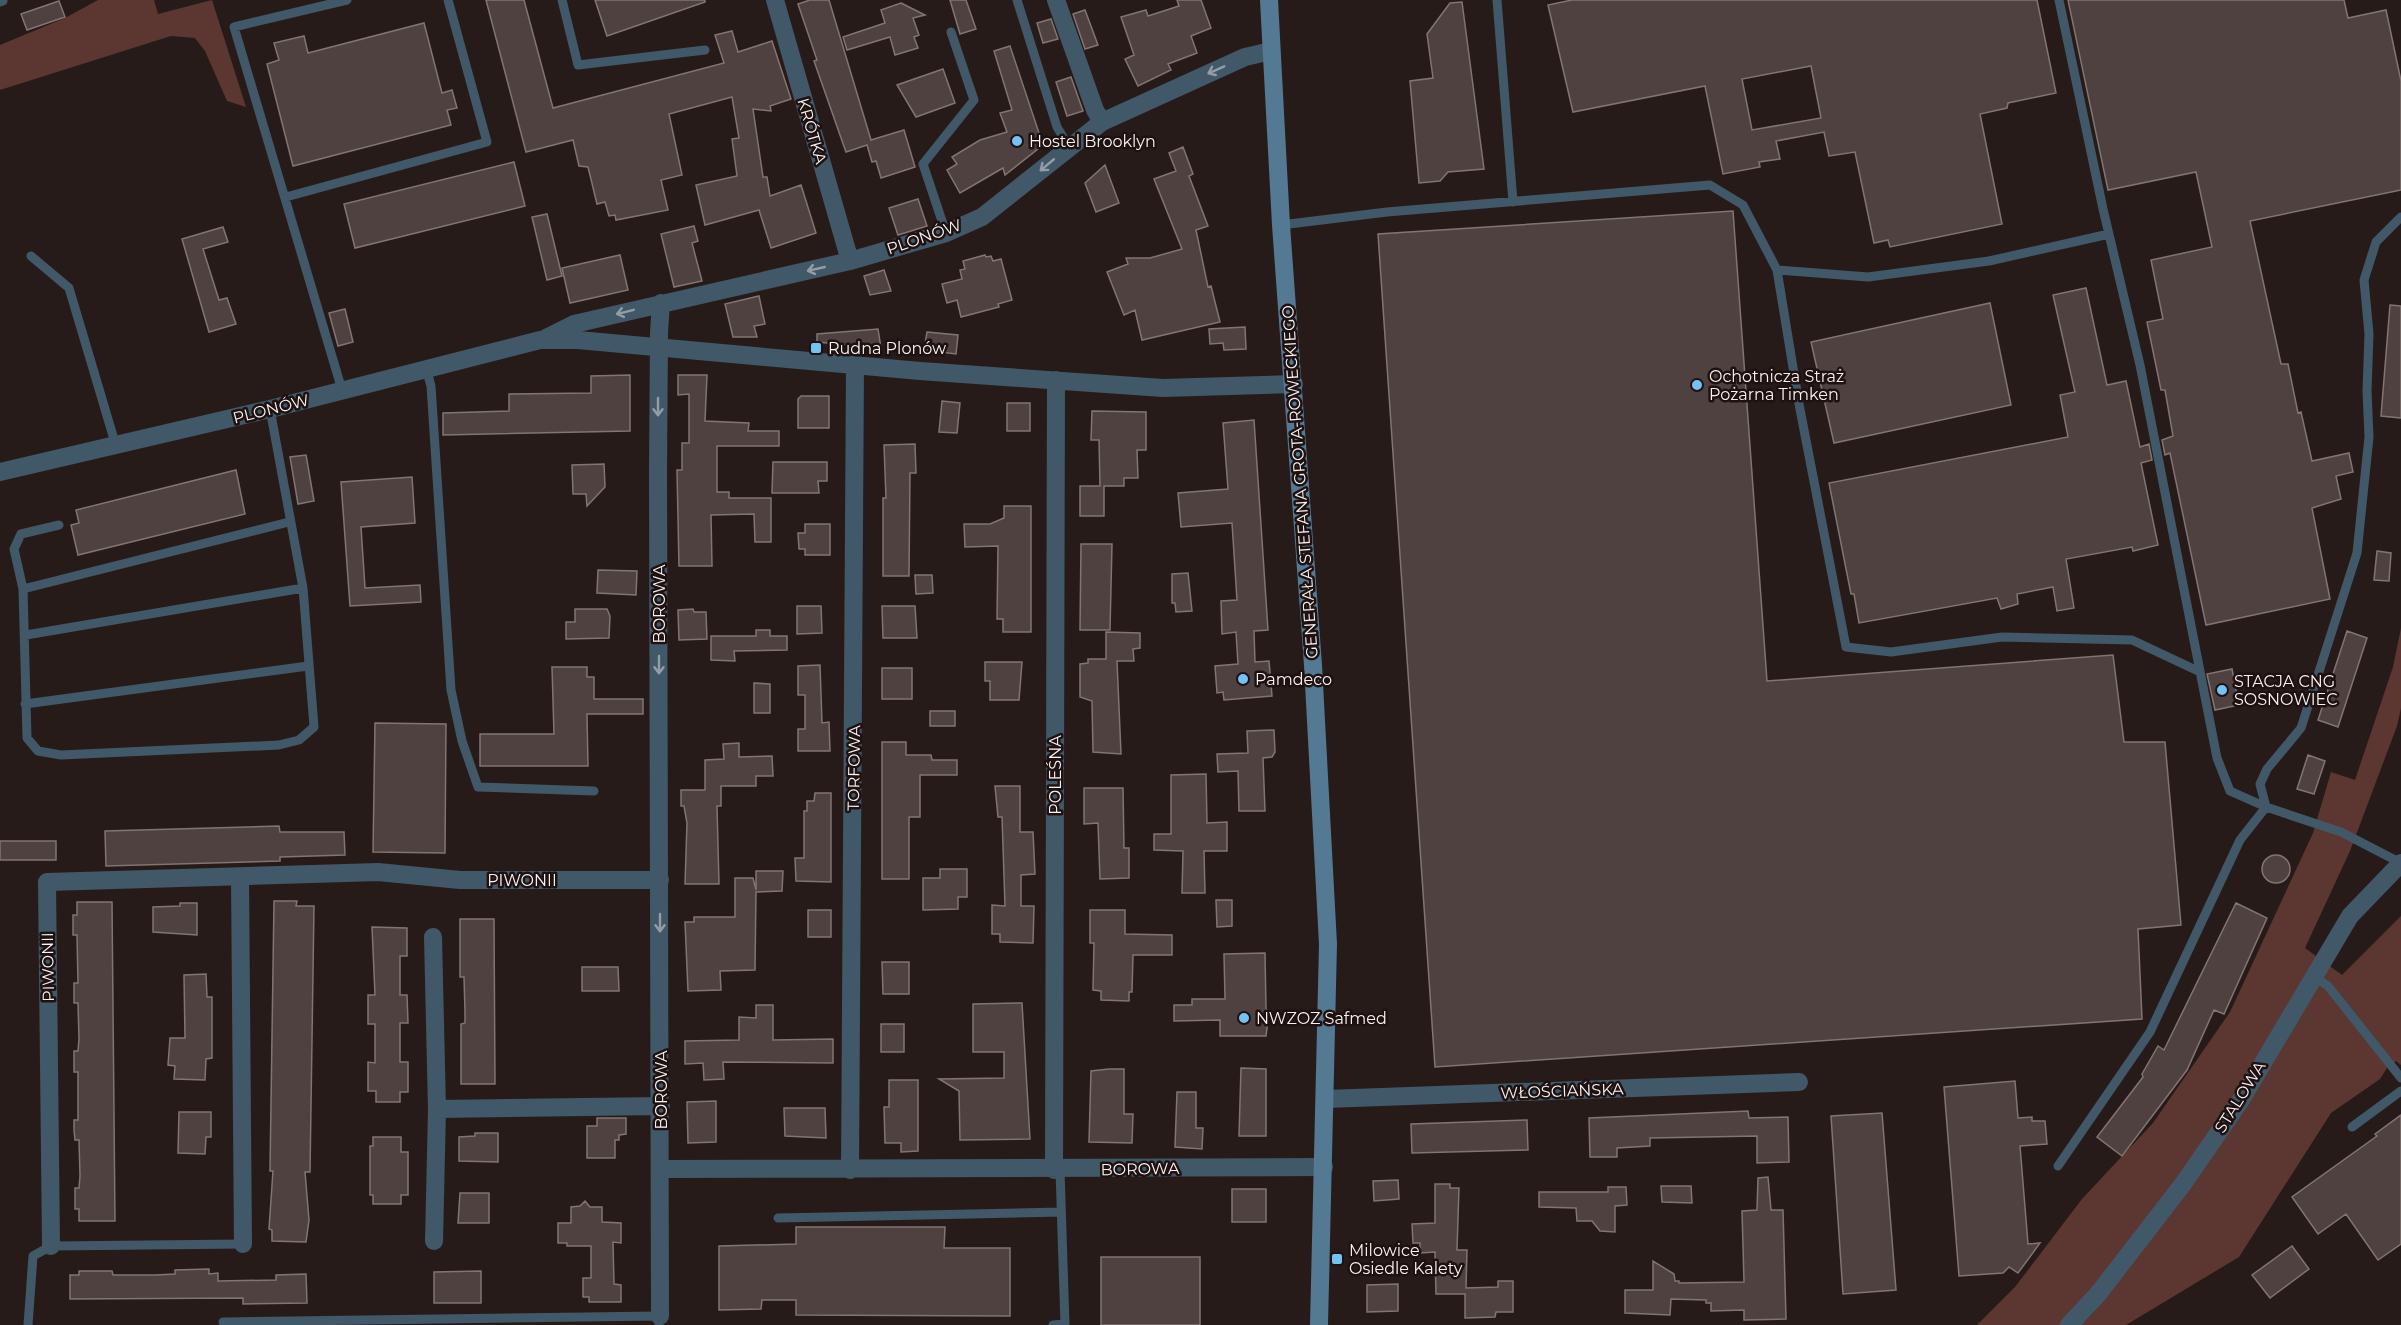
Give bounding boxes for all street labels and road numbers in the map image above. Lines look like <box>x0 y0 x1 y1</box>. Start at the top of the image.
street label: KRÓTKA <box>794 96 831 167</box>
street label: PLONÓW <box>884 215 964 259</box>
street label: GENERAŁA STEFANA GROTA-ROWECKIEGO <box>1278 305 1322 659</box>
street label: PLONÓW <box>231 390 311 428</box>
street label: BOROWA <box>650 564 669 643</box>
street label: TORFOWA <box>844 724 864 811</box>
street label: POLEŚNA <box>1046 735 1065 815</box>
street label: PIWONII <box>487 871 557 890</box>
street label: PIWONII <box>38 932 58 1002</box>
street label: BOROWA <box>652 1050 671 1129</box>
street label: STALOWA <box>2211 1057 2270 1136</box>
street label: WŁOŚCIAŃSKA <box>1500 1079 1624 1103</box>
street label: BOROWA <box>1100 1159 1180 1179</box>

